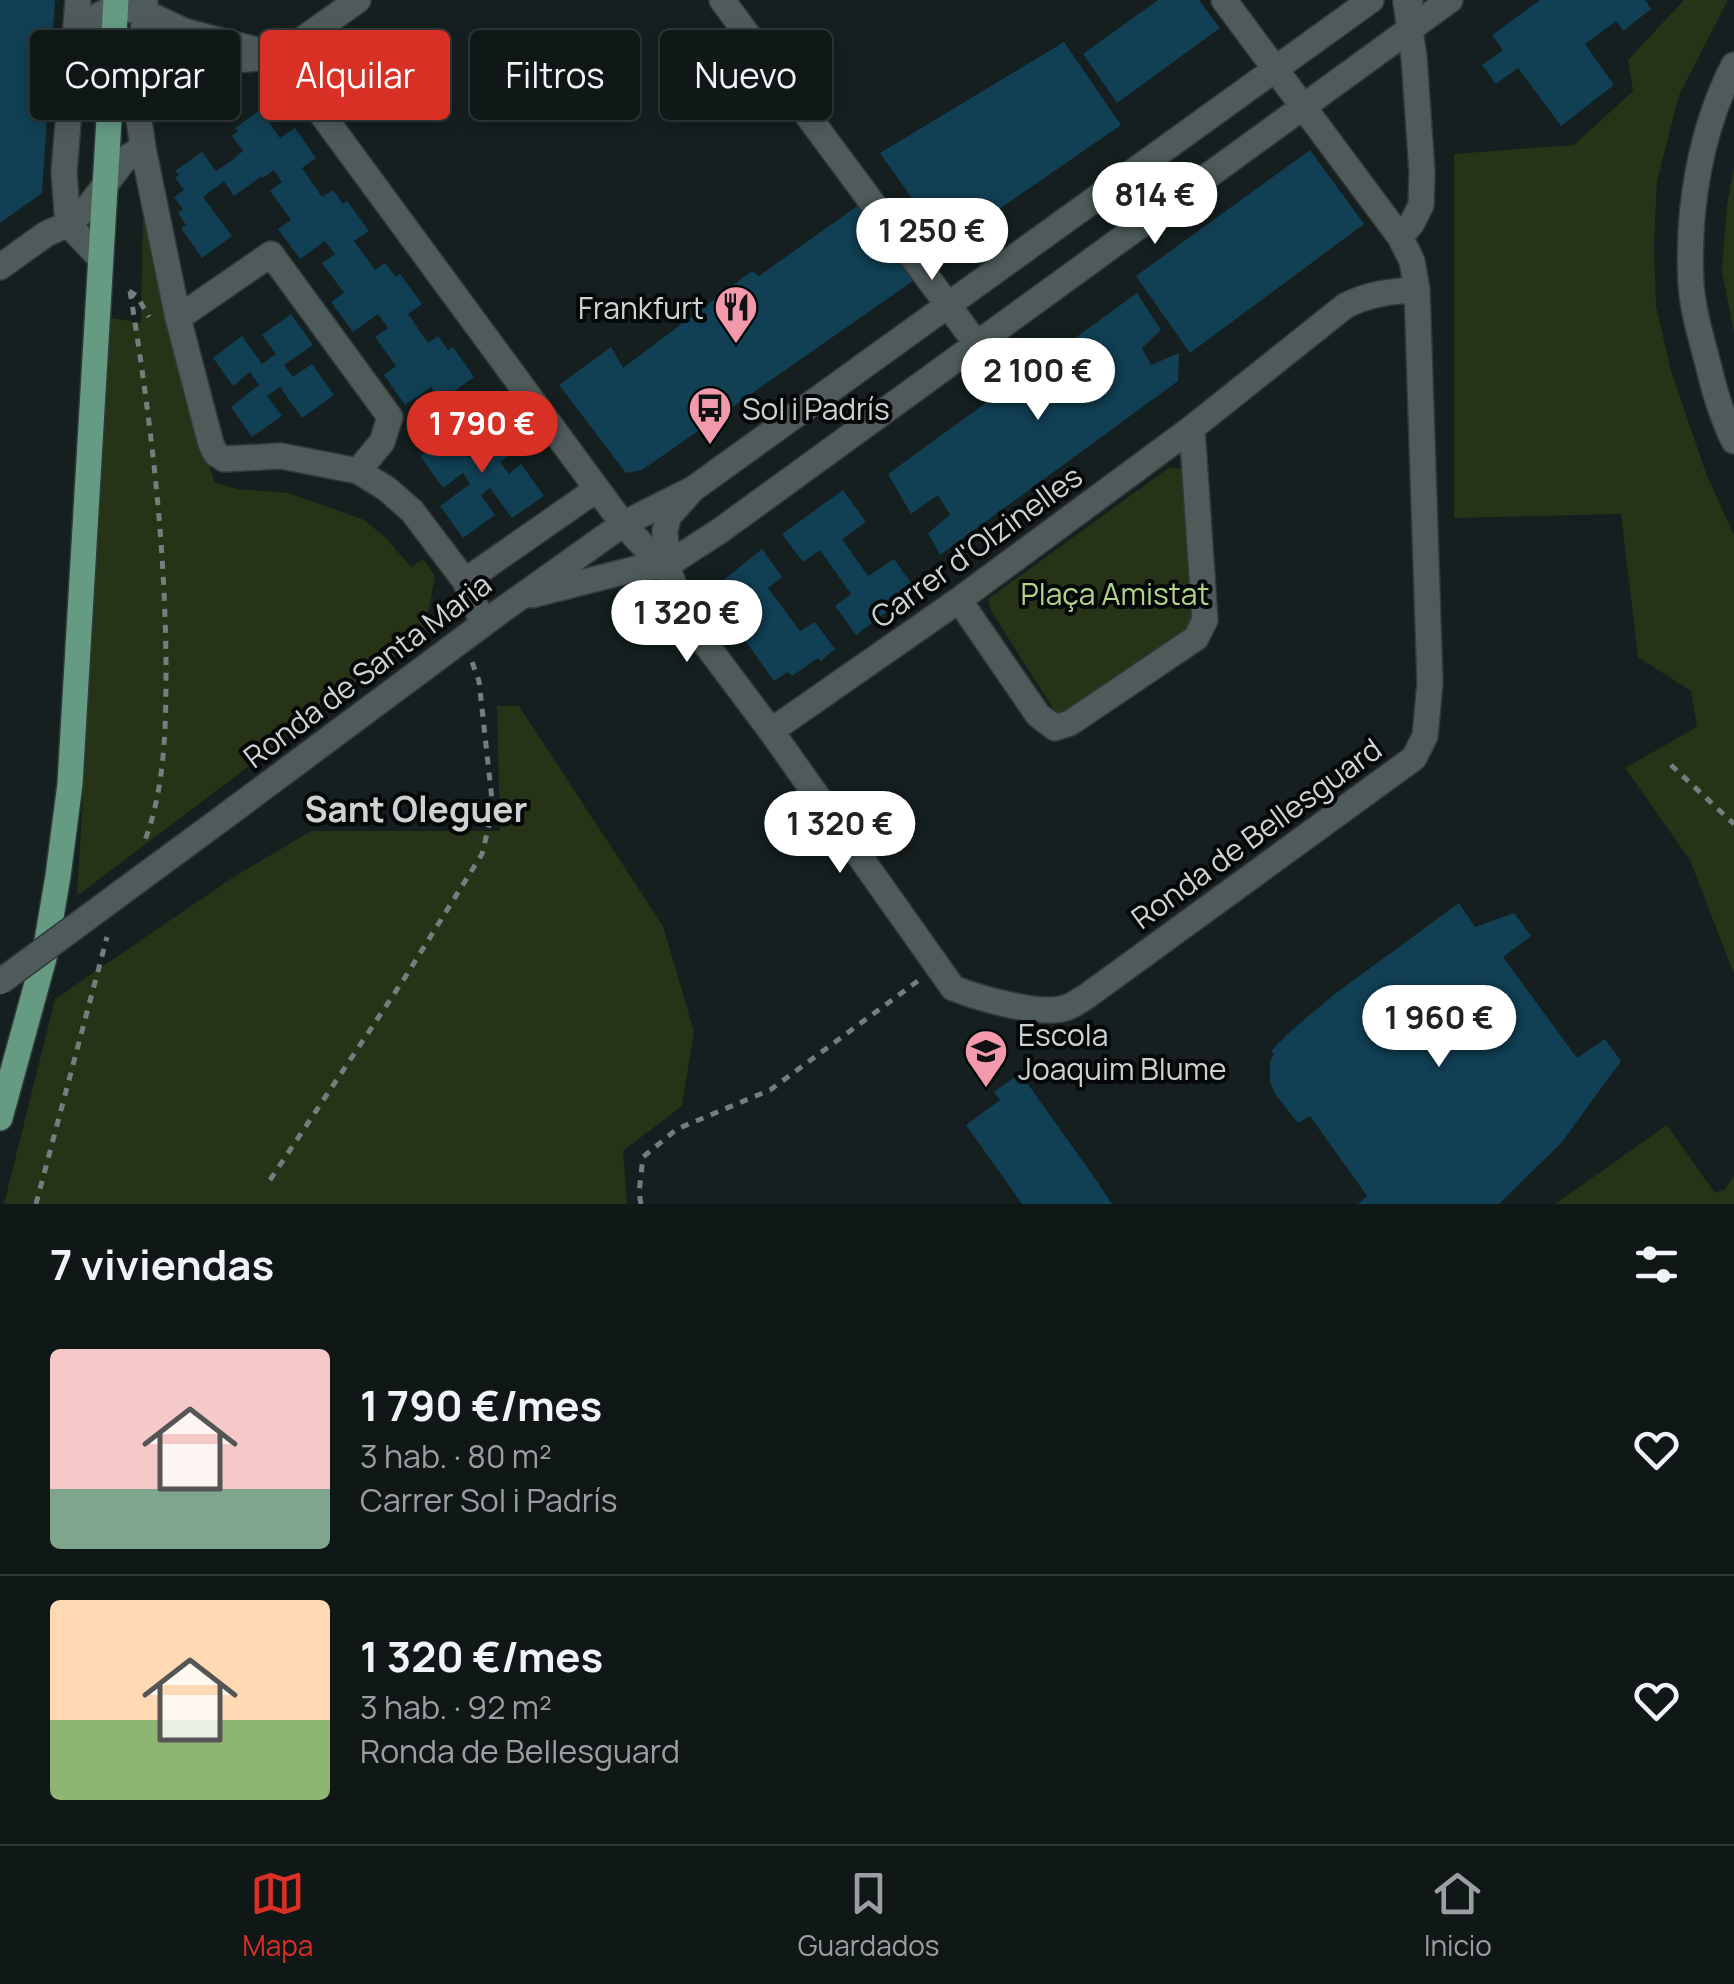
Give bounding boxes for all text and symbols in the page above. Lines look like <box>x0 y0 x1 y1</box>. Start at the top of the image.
chip: Comprar <box>30 30 240 120</box>
chip: Alquilar <box>260 30 450 120</box>
chip: Filtros <box>470 30 640 120</box>
chip: Nuevo <box>660 30 832 120</box>
pin: 814 € <box>1085 162 1225 247</box>
text: 814 € <box>1114 172 1196 216</box>
pin: 1 250 € <box>840 198 1024 283</box>
text: 1 250 € <box>878 208 986 252</box>
restaurant icon: Frankfurt <box>713 284 759 345</box>
place label: Frankfurt <box>578 287 704 328</box>
pin: 2 100 € <box>946 338 1130 423</box>
text: 2 100 € <box>983 348 1093 392</box>
bus stop icon: Sol i Padrís <box>687 385 733 446</box>
place label: Sol i Padrís <box>742 388 890 429</box>
pin: 1 790 € <box>390 391 574 476</box>
text: 1 790 € <box>429 401 535 445</box>
street label: Carrer d'Olzinelles <box>862 455 1090 637</box>
street label: Ronda de Santa Maria <box>235 563 499 777</box>
park label: Plaça Amistat <box>1021 573 1209 614</box>
pin: 1 320 € <box>595 580 779 665</box>
text: 1 320 € <box>633 590 741 634</box>
street label: Ronda de Bellesguard <box>1123 728 1389 938</box>
district label: Sant Oleguer <box>305 785 527 833</box>
pin: 1 320 € <box>748 791 932 876</box>
text: 1 320 € <box>786 801 894 845</box>
pin: 1 960 € <box>1347 985 1531 1070</box>
text: 1 960 € <box>1384 995 1494 1039</box>
place label: Escola Joaquim Blume <box>1018 1014 1226 1089</box>
school or university icon: Escola Joaquim Blume <box>963 1028 1009 1089</box>
text: 7 viviendas <box>50 1235 274 1293</box>
icon: filters <box>1629 1237 1684 1292</box>
text: 1 790 €/mes <box>360 1376 602 1434</box>
icon: home <box>130 1389 250 1509</box>
icon: heart <box>1629 1422 1684 1477</box>
text: 3 hab. · 80 m² <box>360 1434 552 1478</box>
text: Carrer Sol i Padrís <box>360 1478 618 1522</box>
text: 1 320 €/mes <box>360 1627 603 1685</box>
icon: home <box>130 1640 250 1760</box>
icon: heart <box>1629 1673 1684 1728</box>
text: 3 hab. · 92 m² <box>360 1685 552 1729</box>
text: Ronda de Bellesguard <box>360 1729 680 1773</box>
tab: Mapa <box>242 1866 313 1964</box>
tab: Guardados <box>798 1866 939 1964</box>
tab: Inicio <box>1424 1866 1492 1964</box>

